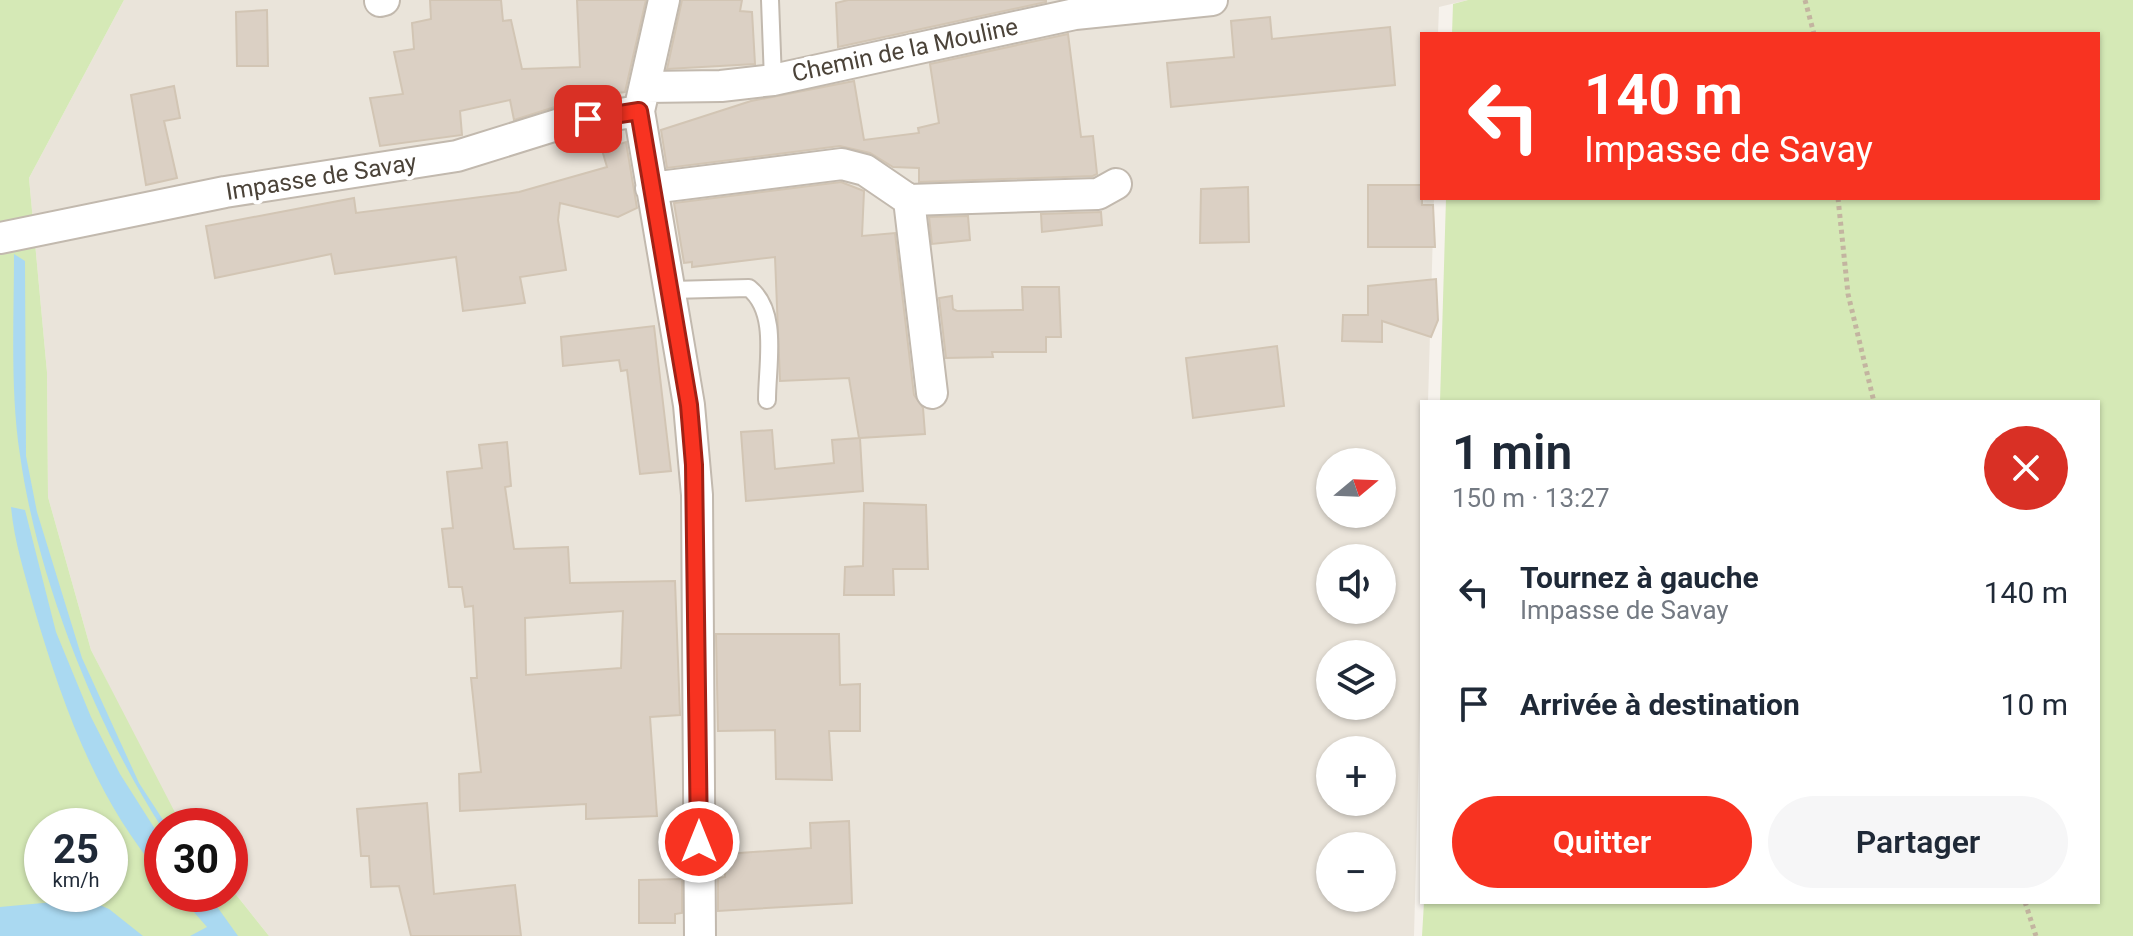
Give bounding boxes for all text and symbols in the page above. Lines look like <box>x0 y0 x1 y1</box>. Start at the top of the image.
street label: Chemin de la Mouline <box>789 12 1021 88</box>
text: 140 m <box>1584 62 1743 128</box>
icon: left <box>1452 64 1556 168</box>
pin <box>554 85 622 153</box>
icon: arrive <box>566 97 610 141</box>
text: Impasse de Savay <box>1584 129 1873 171</box>
street label: Impasse de Savay <box>224 148 419 206</box>
text: 1 min <box>1452 424 1572 481</box>
button: close <box>1984 426 2068 510</box>
north arrow <box>1316 448 1396 528</box>
map controls <box>1316 448 1396 912</box>
text: 150 m · 13:27 <box>1452 483 1610 513</box>
button: sound <box>1316 544 1396 624</box>
text: Tournez à gauche <box>1520 560 1759 595</box>
icon: left <box>1452 570 1496 614</box>
text: 140 m <box>1984 575 2068 610</box>
text: Impasse de Savay <box>1520 595 1729 625</box>
button: layers <box>1316 640 1396 720</box>
icon: arrive <box>1452 682 1496 726</box>
text: Arrivée à destination <box>1520 687 1800 722</box>
text: 10 m <box>2001 687 2068 722</box>
button: + <box>1316 736 1396 816</box>
button: Quitter <box>1452 796 1752 888</box>
button: Partager <box>1768 796 2068 888</box>
position arrow <box>657 800 741 884</box>
speed limit sign: 30 <box>144 808 248 912</box>
text: 25 <box>53 826 99 873</box>
button: − <box>1316 832 1396 912</box>
text: km/h <box>53 868 99 892</box>

